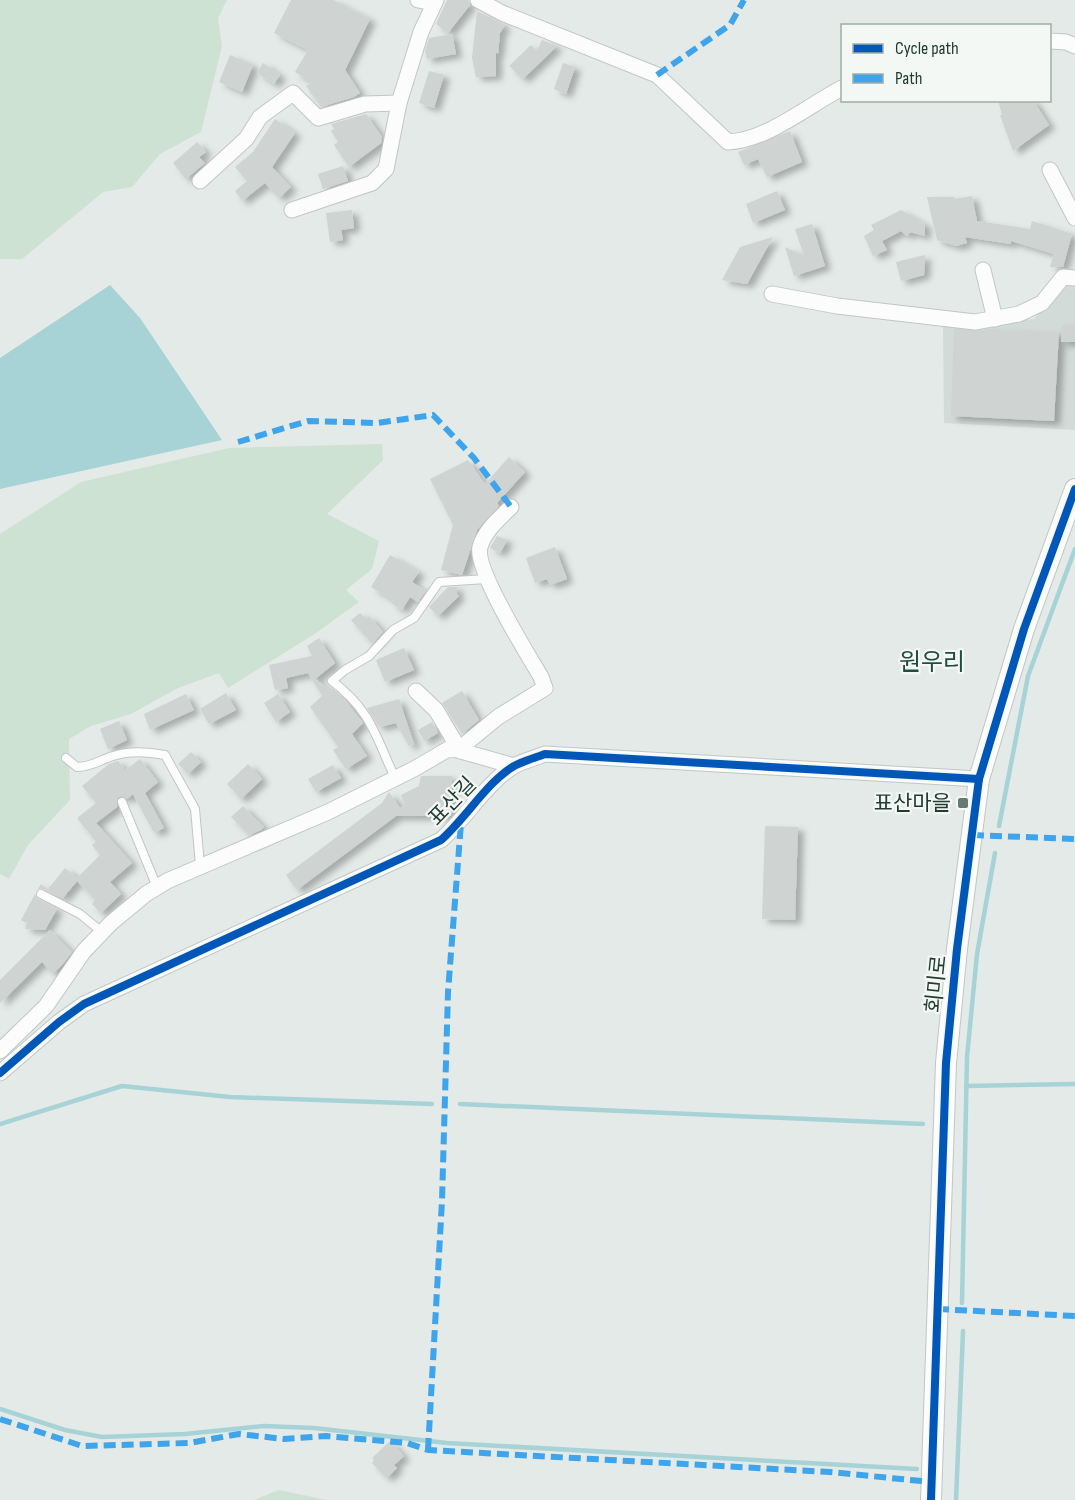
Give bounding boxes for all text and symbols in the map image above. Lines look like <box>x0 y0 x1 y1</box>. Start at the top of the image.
legend <box>841 24 1051 102</box>
text: Cycle path <box>895 38 959 59</box>
text: Path <box>895 68 923 89</box>
district label: 원우리 <box>899 648 965 677</box>
street label: 표산길 <box>423 772 481 831</box>
place label: 표산마을 <box>874 791 951 816</box>
marker: 표산마을 <box>956 796 970 810</box>
street label: 회미로 <box>921 954 952 1014</box>

